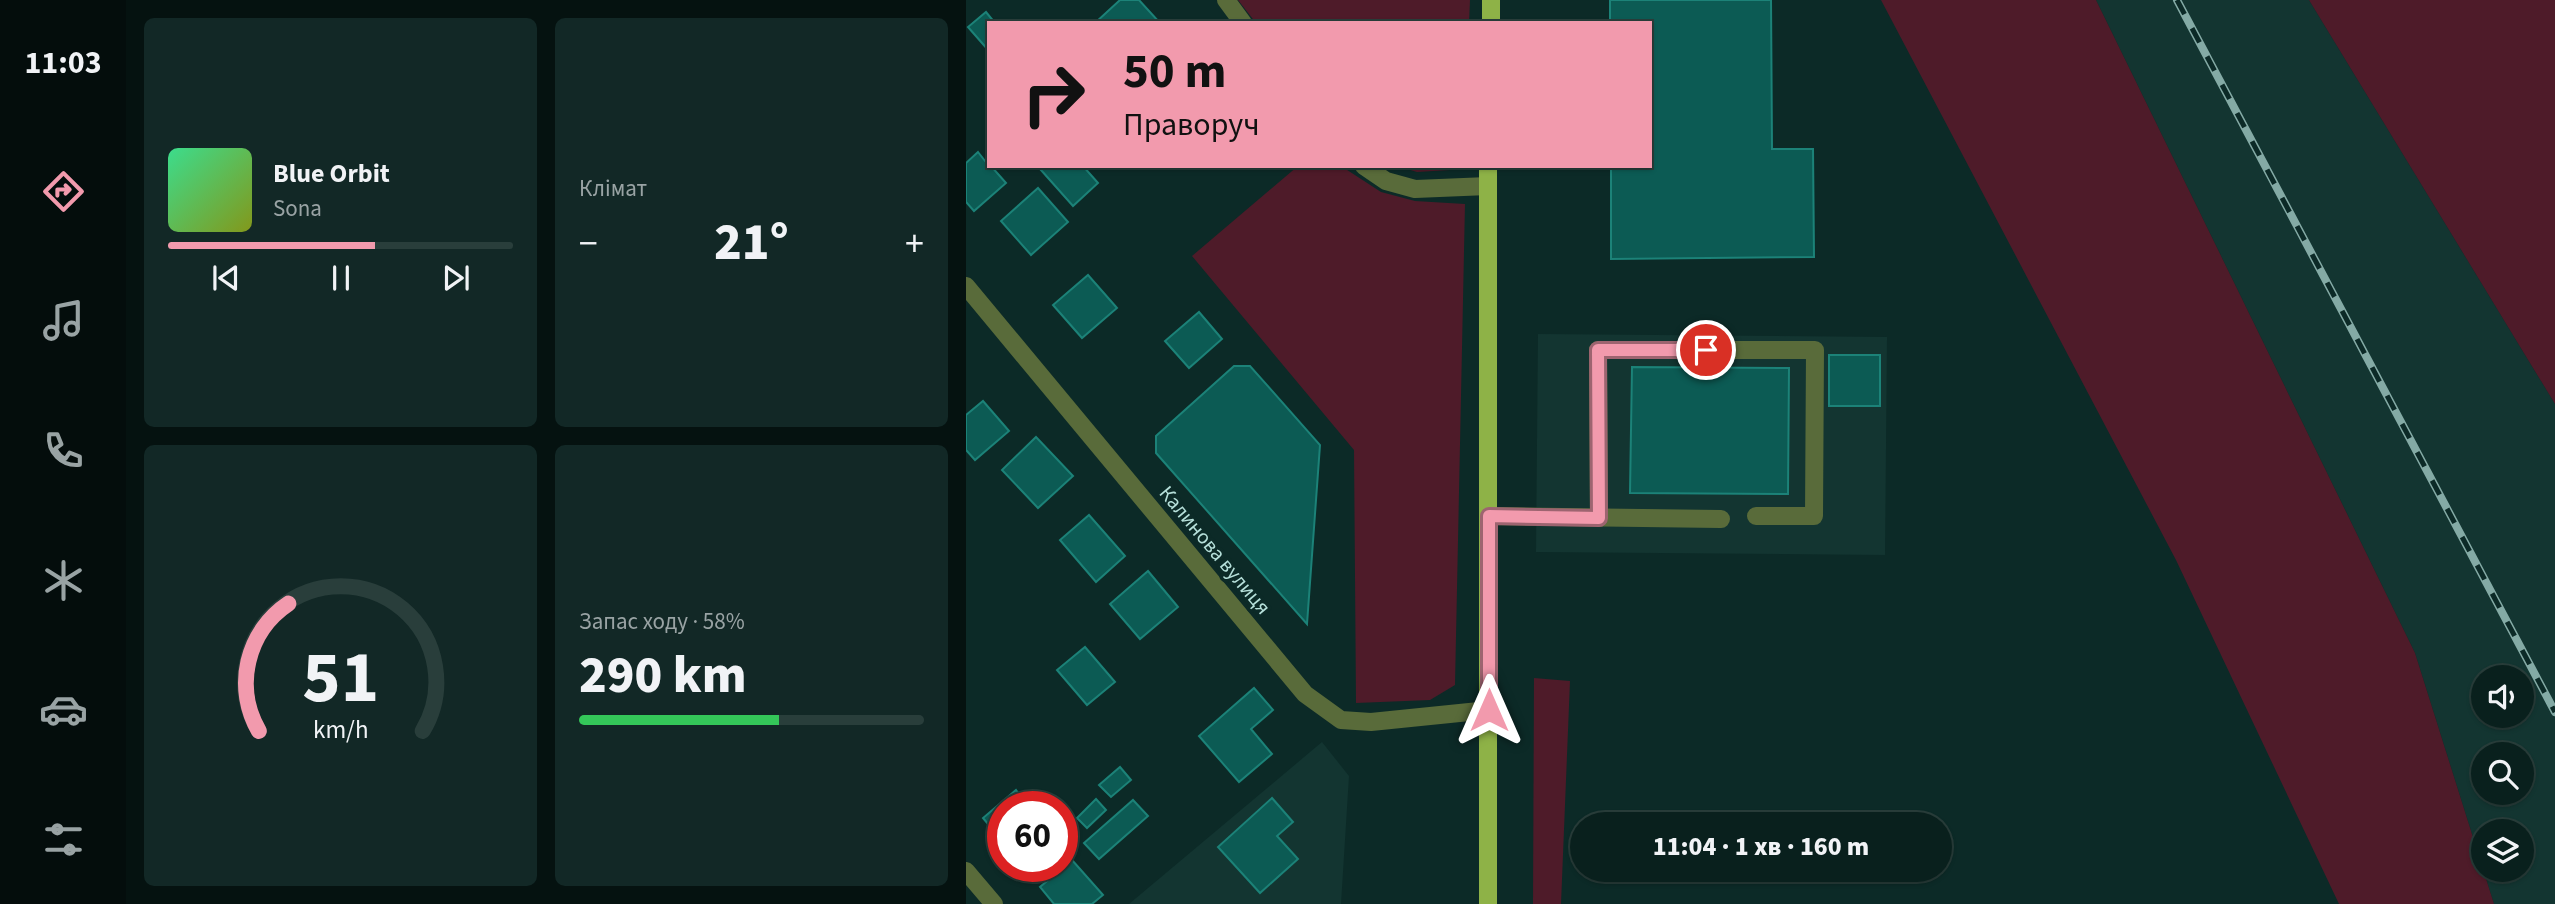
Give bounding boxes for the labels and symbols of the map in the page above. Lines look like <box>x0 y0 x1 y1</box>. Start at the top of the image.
pin <box>1676 320 1736 380</box>
street label: Калинова вулиця <box>1152 479 1278 621</box>
position arrow <box>1452 673 1526 747</box>
speed limit sign: 60 <box>987 791 1078 882</box>

